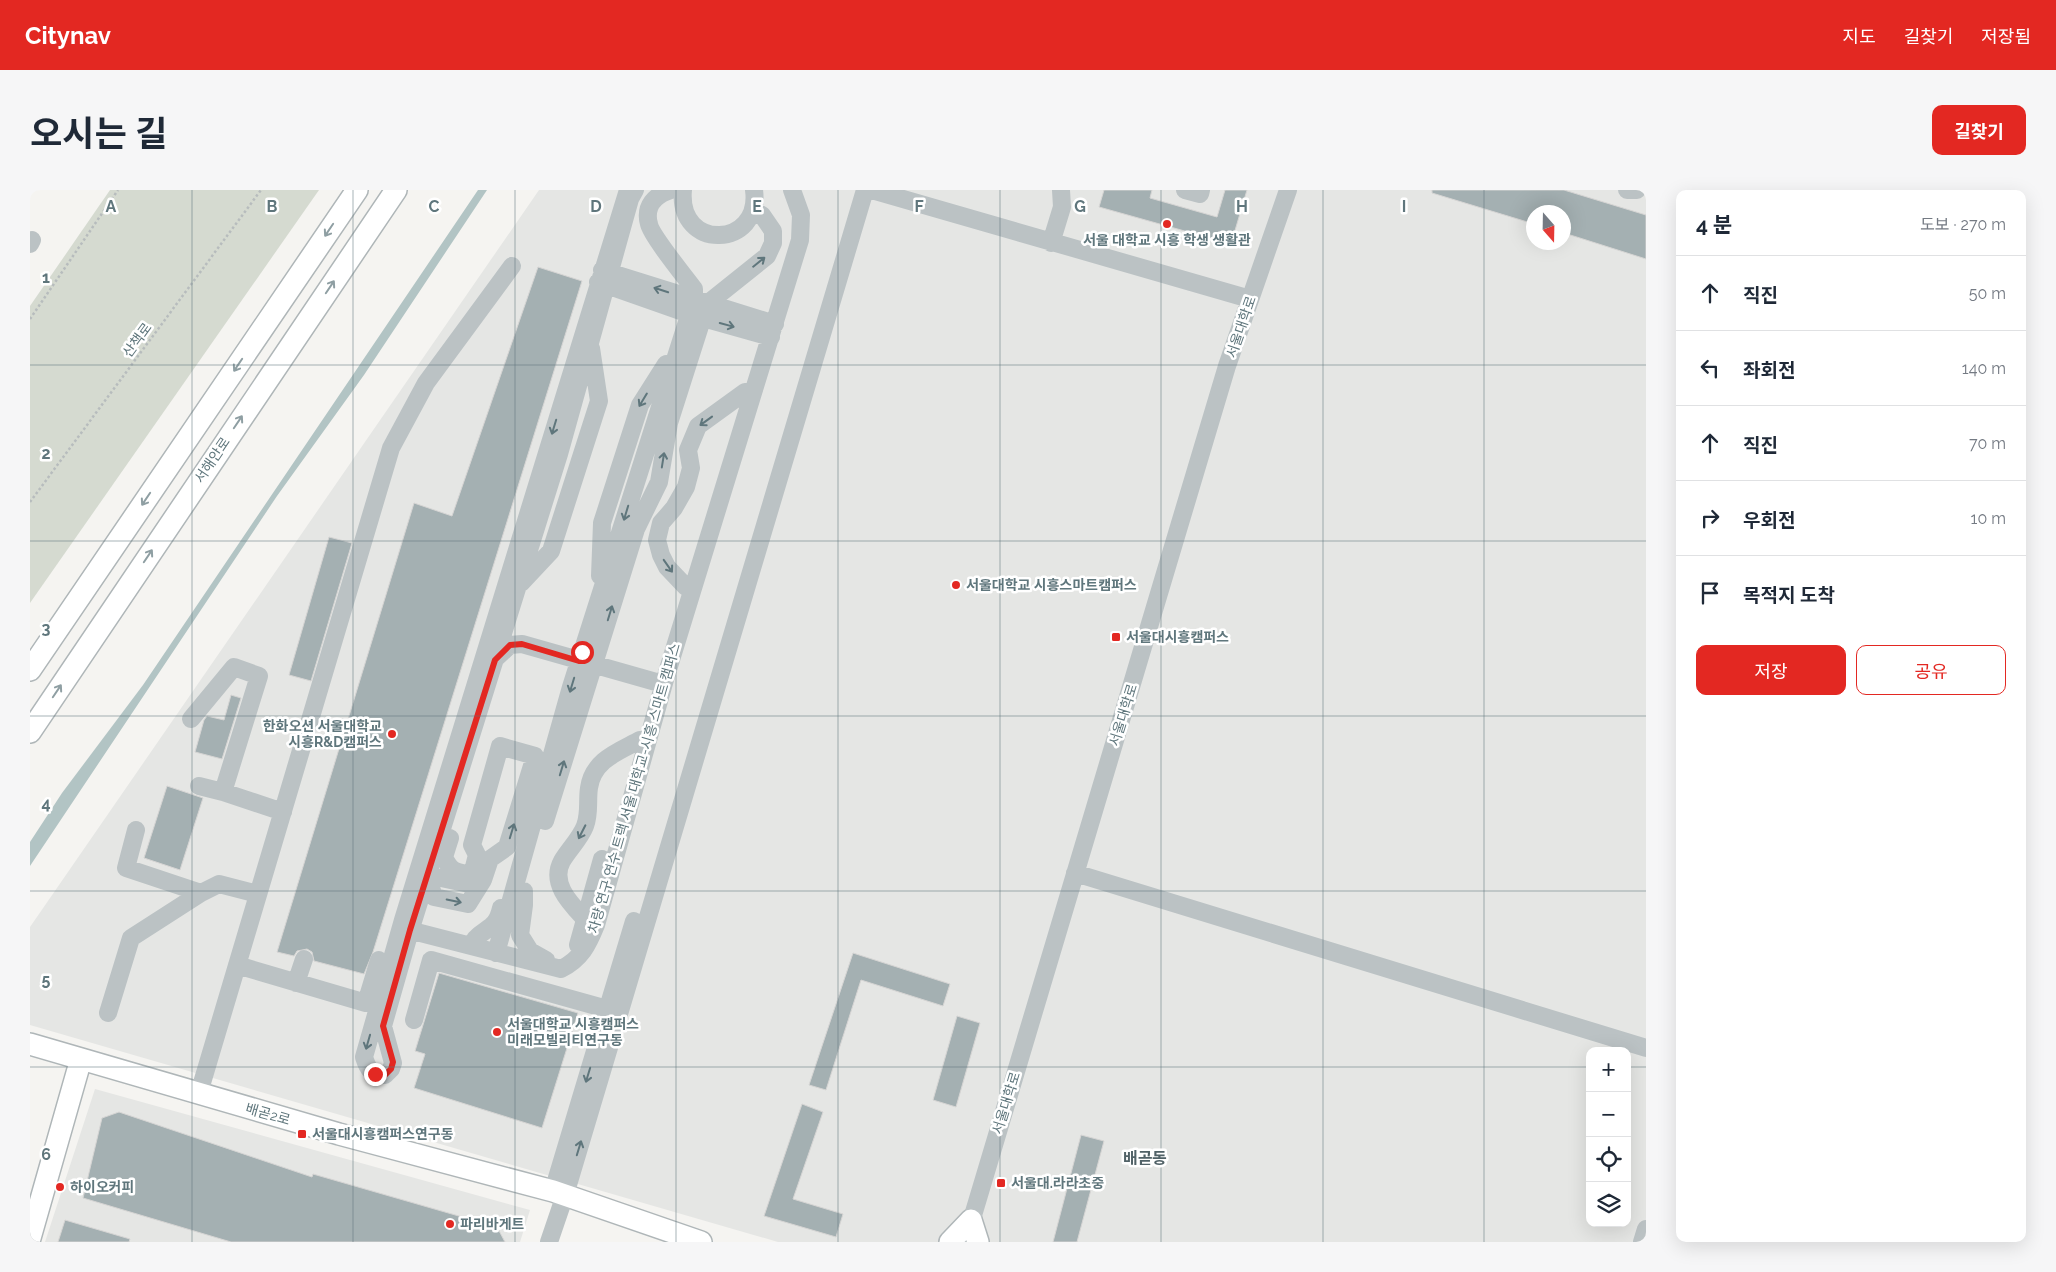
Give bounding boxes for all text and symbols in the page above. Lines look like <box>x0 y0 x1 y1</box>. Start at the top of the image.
text: Citynav <box>25 21 111 50</box>
text: 지도 <box>1843 26 1876 47</box>
text: 길찾기 <box>1904 26 1953 47</box>
text: 저장됨 <box>1981 26 2031 47</box>
button: 길찾기 <box>1932 105 2026 155</box>
text: 오시는 길 <box>30 113 167 154</box>
text: A <box>106 197 117 216</box>
text: B <box>267 197 278 216</box>
text: C <box>429 197 440 216</box>
text: D <box>590 197 602 216</box>
text: E <box>752 197 762 216</box>
text: F <box>914 197 924 216</box>
text: G <box>1074 197 1086 216</box>
text: H <box>1236 197 1248 216</box>
text: I <box>1402 197 1406 216</box>
north arrow <box>1526 205 1571 250</box>
text: 4 분 <box>1696 212 1732 237</box>
text: 도보 · 270 m <box>1920 215 2006 234</box>
marker: 서울 대학교 시흥 학생 생활관 <box>1161 218 1173 230</box>
one-way arrow <box>324 223 334 237</box>
place label: 서울 대학교 시흥 학생 생활관 <box>1083 232 1251 248</box>
one-way arrow <box>752 257 765 268</box>
text: 1 <box>42 268 50 287</box>
icon: ahead <box>1696 279 1724 307</box>
one-way arrow <box>325 280 335 294</box>
one-way arrow <box>653 284 669 294</box>
text: 직진 <box>1743 284 1778 306</box>
text: 50 m <box>1969 284 2006 303</box>
street label: 서울대학로 <box>1223 294 1259 360</box>
street label: 산책로 <box>119 320 155 360</box>
one-way arrow <box>719 320 735 330</box>
icon: left <box>1696 354 1724 382</box>
one-way arrow <box>233 357 243 371</box>
text: 좌회전 <box>1743 359 1795 381</box>
text: 140 m <box>1962 359 2006 378</box>
one-way arrow <box>638 393 648 407</box>
one-way arrow <box>233 415 243 429</box>
one-way arrow <box>699 416 713 426</box>
one-way arrow <box>548 418 558 434</box>
icon: ahead <box>1696 429 1724 457</box>
street label: 서해안로 <box>191 434 233 486</box>
text: 직진 <box>1743 434 1778 456</box>
text: 70 m <box>1969 434 2006 453</box>
text: 2 <box>41 444 51 463</box>
one-way arrow <box>659 452 669 468</box>
one-way arrow <box>141 492 152 506</box>
icon: right <box>1696 504 1724 532</box>
one-way arrow <box>620 505 630 521</box>
text: 우회전 <box>1743 509 1795 531</box>
text: 10 m <box>1971 509 2006 528</box>
one-way arrow <box>143 550 153 564</box>
one-way arrow <box>663 559 673 573</box>
place label: 서울대학교 시흥스마트캠퍼스 <box>966 577 1137 593</box>
marker: 서울대학교 시흥스마트캠퍼스 <box>950 579 962 591</box>
icon: arrive <box>1696 579 1724 607</box>
text: 목적지 도착 <box>1743 584 1835 606</box>
one-way arrow <box>606 605 615 621</box>
text: 3 <box>42 619 51 638</box>
place label: 서울대시흥캠퍼스 <box>1126 629 1229 645</box>
marker: 서울대시흥캠퍼스 <box>1110 631 1122 643</box>
route start <box>571 641 594 664</box>
street label: 차량 연구 연수 트랙 서울 대학교-시흥 스마트 캠퍼스 <box>585 641 683 935</box>
button: 저장 <box>1696 645 1846 695</box>
button: 공유 <box>1856 645 2006 695</box>
one-way arrow <box>566 677 576 693</box>
street label: 서울대학로 <box>1106 682 1140 748</box>
one-way arrow <box>52 685 62 699</box>
place label: 한화오션 서울대학교 시흥R&D캠퍼스 <box>263 718 382 750</box>
marker: 한화오션 서울대학교 시흥R&D캠퍼스 <box>386 728 398 740</box>
one-way arrow <box>557 760 567 776</box>
text: 4 <box>41 794 51 813</box>
one-way arrow <box>508 823 518 839</box>
one-way arrow <box>577 824 587 839</box>
one-way arrow <box>446 897 462 906</box>
text: 5 <box>42 970 51 989</box>
place label: 서울대학교 시흥캠퍼스 미래모빌리티연구동 <box>507 1016 639 1048</box>
marker: 서울대학교 시흥캠퍼스 미래모빌리티연구동 <box>491 1026 503 1038</box>
one-way arrow <box>363 1034 373 1050</box>
map controls <box>1586 1047 1631 1227</box>
button: + <box>1586 1047 1631 1092</box>
route end <box>364 1063 387 1086</box>
one-way arrow <box>582 1066 592 1082</box>
street label: 서울대학로 <box>989 1070 1023 1136</box>
button: − <box>1586 1092 1631 1137</box>
street label: 배곧2로 <box>244 1100 292 1128</box>
place label: 서울대시흥캠퍼스연구동 <box>312 1126 454 1142</box>
marker: 서울대시흥캠퍼스연구동 <box>296 1128 308 1140</box>
button: locate <box>1586 1137 1631 1182</box>
one-way arrow <box>575 1141 585 1157</box>
text: 6 <box>41 1145 51 1164</box>
district label: 배곧동 <box>1123 1149 1167 1168</box>
place label: 서울대.라라초중 <box>1011 1175 1104 1191</box>
marker: 서울대.라라초중 <box>995 1177 1007 1189</box>
place label: 하이오커피 <box>70 1179 134 1195</box>
marker: 하이오커피 <box>54 1181 66 1193</box>
button: layers <box>1586 1182 1631 1227</box>
place label: 파리바게트 <box>460 1216 525 1232</box>
marker: 파리바게트 <box>444 1218 456 1230</box>

